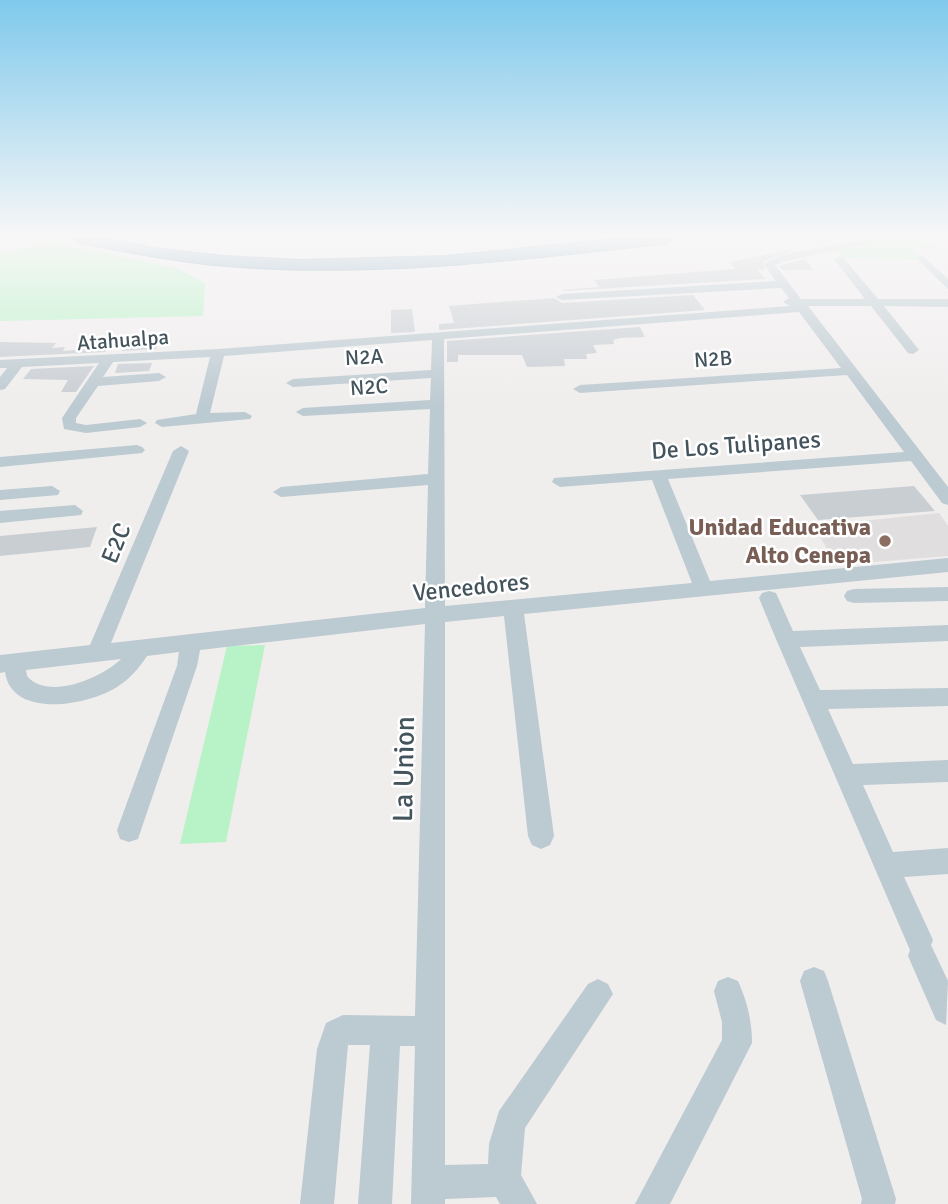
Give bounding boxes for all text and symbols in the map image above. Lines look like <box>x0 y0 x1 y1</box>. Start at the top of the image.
street label: Atahualpa <box>76 324 170 356</box>
street label: N2A <box>344 343 384 371</box>
street label: N2B <box>693 345 733 373</box>
street label: N2C <box>349 373 389 401</box>
street label: De Los Tulipanes <box>650 424 822 466</box>
place label: Unidad Educativa Alto Cenepa <box>688 512 871 570</box>
street label: E2C <box>94 518 138 568</box>
marker: Unidad Educativa Alto Cenepa <box>877 533 893 549</box>
street label: Vencedores <box>411 566 531 608</box>
street label: La Union <box>386 716 422 822</box>

